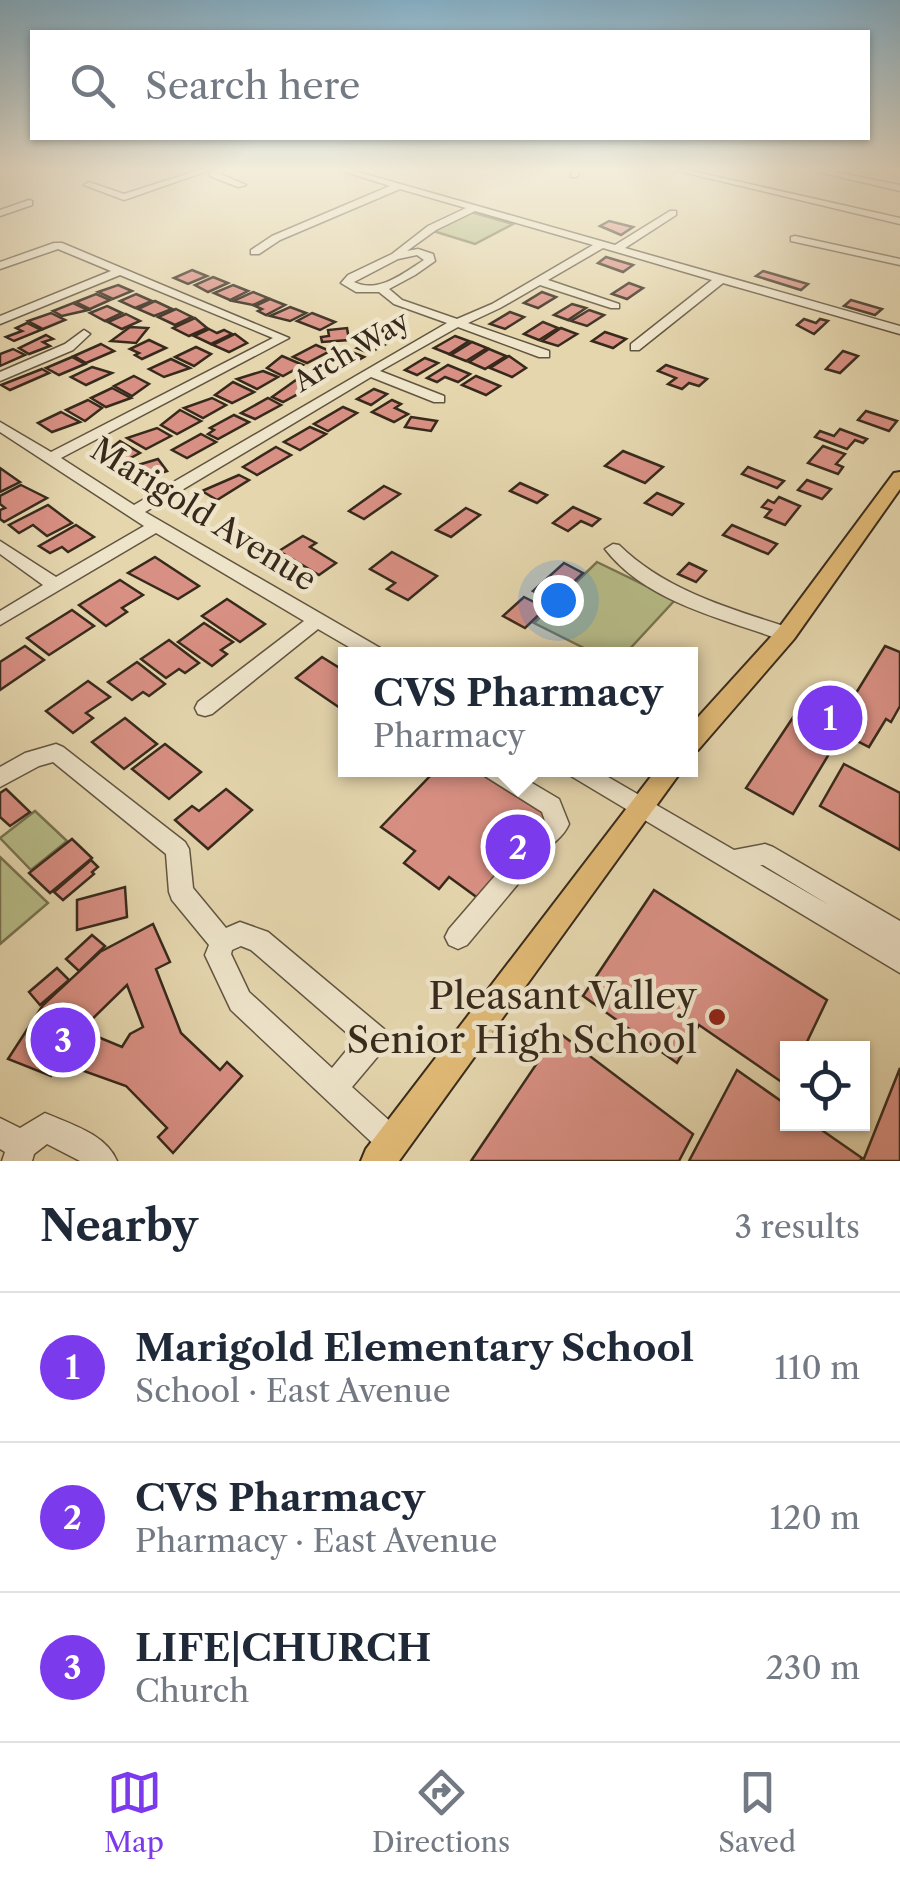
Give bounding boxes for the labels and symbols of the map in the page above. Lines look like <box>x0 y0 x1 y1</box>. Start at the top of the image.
street label: Arch Way <box>286 303 415 399</box>
street label: Marigold Avenue <box>84 429 324 599</box>
your location <box>533 575 584 626</box>
pin: 1 <box>798 680 862 756</box>
pin: 2 <box>486 810 550 884</box>
place label: Pleasant Valley Senior High School <box>346 972 698 1063</box>
pin: 3 <box>30 1002 96 1078</box>
marker: Pleasant Valley Senior High School <box>706 1006 728 1028</box>

